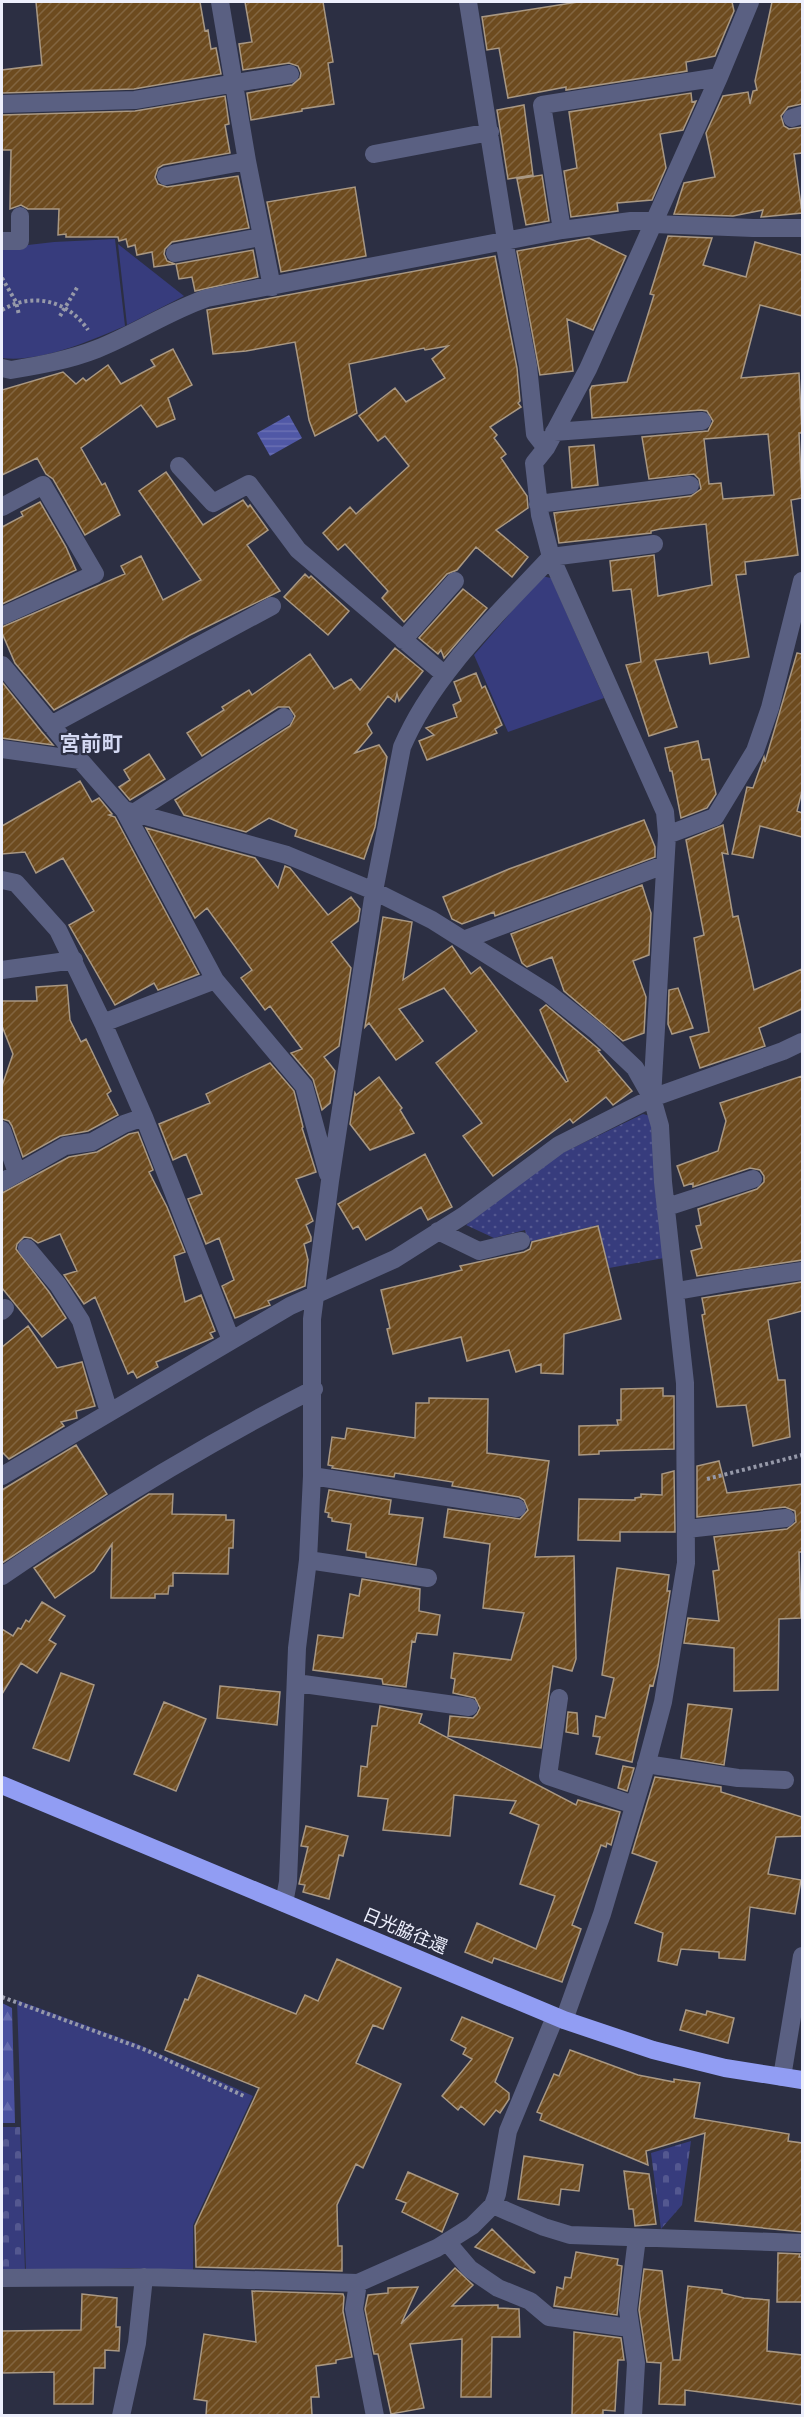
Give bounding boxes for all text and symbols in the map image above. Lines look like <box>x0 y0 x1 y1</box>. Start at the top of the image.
district label: 宮前町 <box>60 731 123 755</box>
street label: 日光脇往還 <box>360 1903 451 1958</box>

